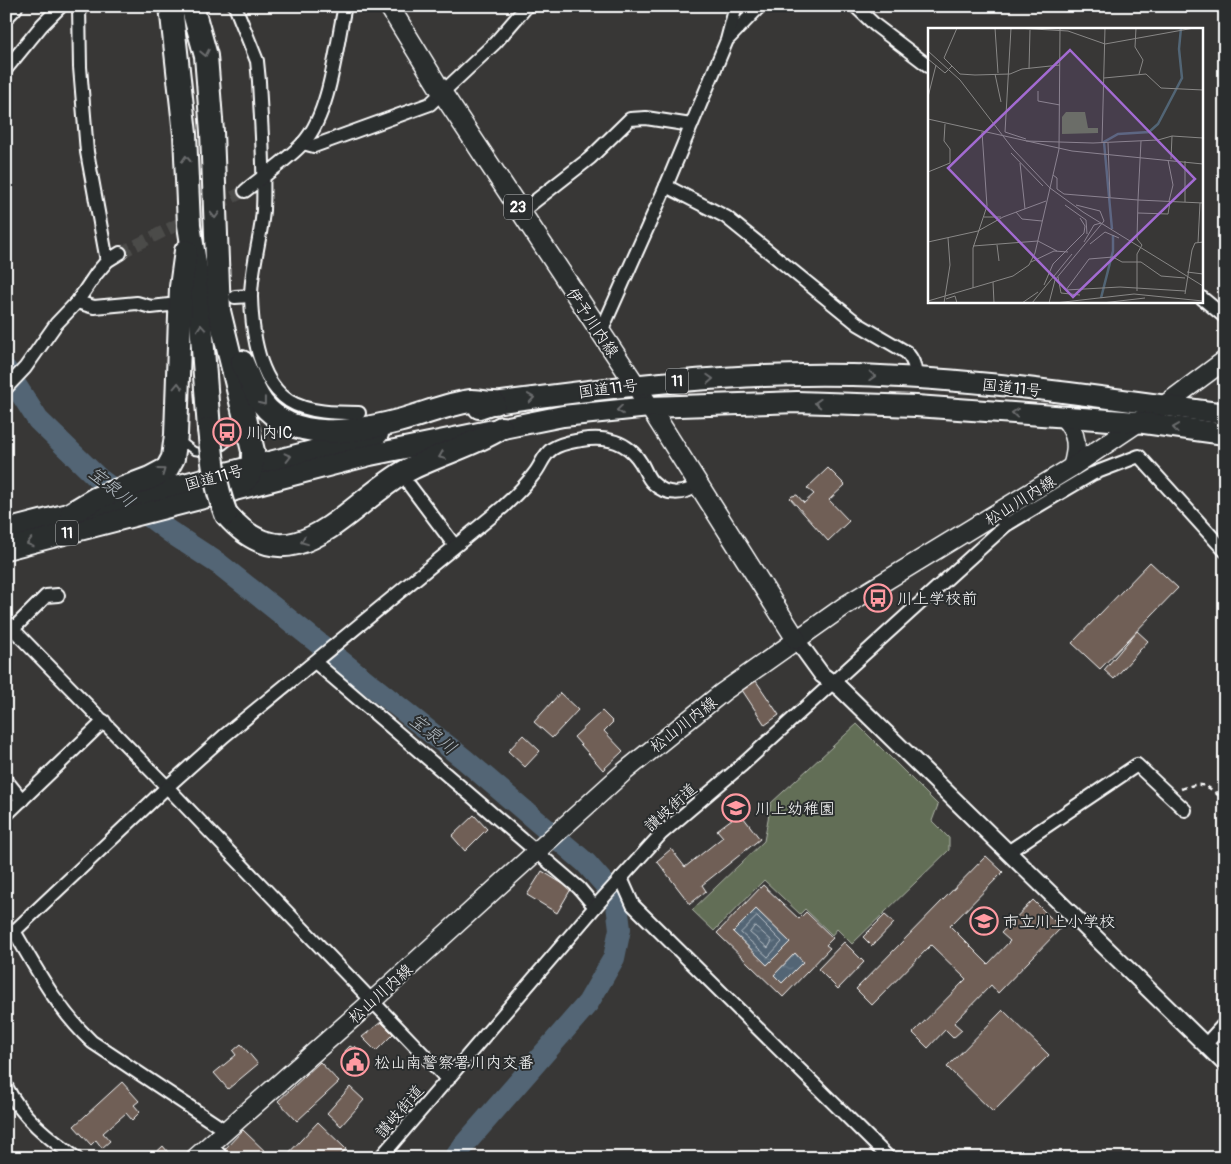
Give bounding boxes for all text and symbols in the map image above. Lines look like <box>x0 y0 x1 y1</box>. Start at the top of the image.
inset map <box>928 28 1204 302</box>
one-way arrow <box>199 49 209 58</box>
one-way arrow <box>180 155 191 163</box>
road number: 23 <box>504 194 532 220</box>
one-way arrow <box>210 212 221 220</box>
street label: 伊予川内線 <box>562 284 623 361</box>
one-way arrow <box>196 323 207 331</box>
road number: 11 <box>666 368 688 394</box>
one-way arrow <box>868 370 876 381</box>
one-way arrow <box>706 373 714 384</box>
street label: 国道11号 <box>577 375 639 403</box>
street label: 国道11号 <box>981 375 1043 401</box>
one-way arrow <box>173 382 183 390</box>
one-way arrow <box>527 394 535 404</box>
one-way arrow <box>257 396 266 406</box>
one-way arrow <box>813 398 821 408</box>
one-way arrow <box>616 404 624 415</box>
one-way arrow <box>1010 407 1018 418</box>
bus stop icon: 川内IC <box>212 417 242 447</box>
place label: 川内IC <box>246 423 293 443</box>
one-way arrow <box>1172 423 1181 433</box>
one-way arrow <box>438 450 447 461</box>
one-way arrow <box>284 452 293 463</box>
street label: 国道11号 <box>182 460 246 495</box>
water label: 宝泉川 <box>83 461 140 513</box>
one-way arrow <box>156 468 166 477</box>
street label: 松山川内線 <box>981 471 1060 531</box>
road number: 11 <box>56 520 78 546</box>
one-way arrow <box>300 534 309 545</box>
one-way arrow <box>26 537 34 548</box>
bus stop icon: 川上学校前 <box>863 583 893 613</box>
place label: 川上学校前 <box>897 589 977 609</box>
street label: 松山川内線 <box>646 692 721 757</box>
water label: 宝泉川 <box>404 709 461 760</box>
street label: 讃岐街道 <box>640 779 701 837</box>
school or university icon: 川上幼稚園 <box>721 793 751 823</box>
place label: 川上幼稚園 <box>755 799 835 819</box>
school or university icon: 市立川上小学校 <box>969 906 999 936</box>
place label: 市立川上小学校 <box>1003 912 1115 932</box>
street label: 松山川内線 <box>344 960 417 1028</box>
public building icon: 松山南警察署川内交番 <box>340 1047 370 1077</box>
place label: 松山南警察署川内交番 <box>374 1053 534 1073</box>
street label: 讃岐街道 <box>371 1081 428 1142</box>

